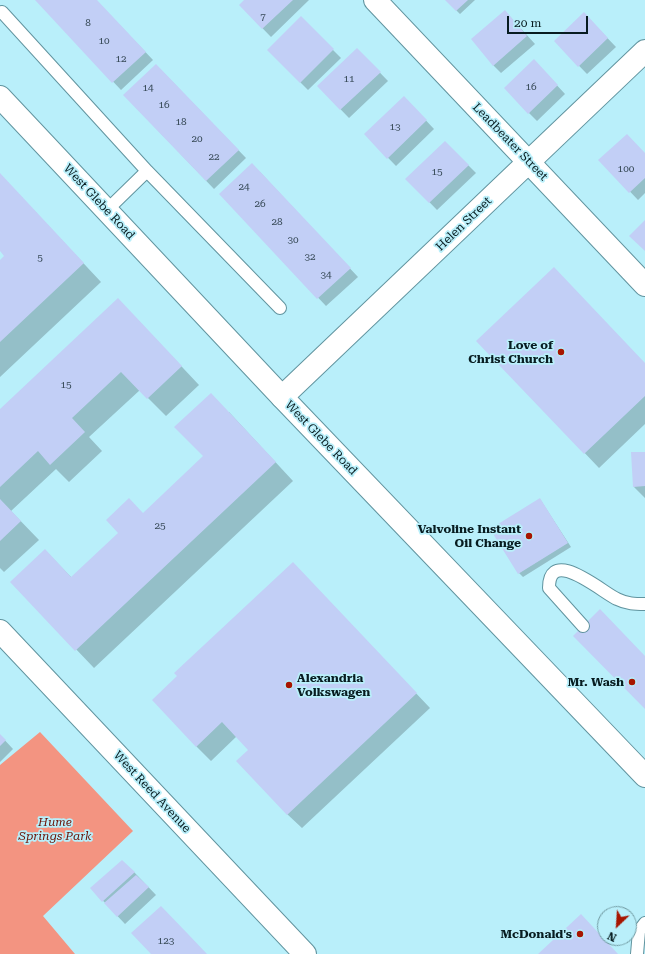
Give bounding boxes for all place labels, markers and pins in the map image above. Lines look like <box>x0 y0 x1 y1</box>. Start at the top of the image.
place label: Love of Christ Church <box>468 338 553 366</box>
marker: Love of Christ Church <box>556 347 566 357</box>
place label: Valvoline Instant Oil Change <box>418 522 521 550</box>
marker: Valvoline Instant Oil Change <box>524 531 534 541</box>
place label: Alexandria Volkswagen <box>297 671 370 699</box>
place label: Mr. Wash <box>568 675 624 689</box>
marker: Mr. Wash <box>627 677 637 687</box>
marker: Alexandria Volkswagen <box>284 680 294 690</box>
place label: McDonald's <box>501 927 572 941</box>
marker: McDonald's <box>575 929 585 939</box>

